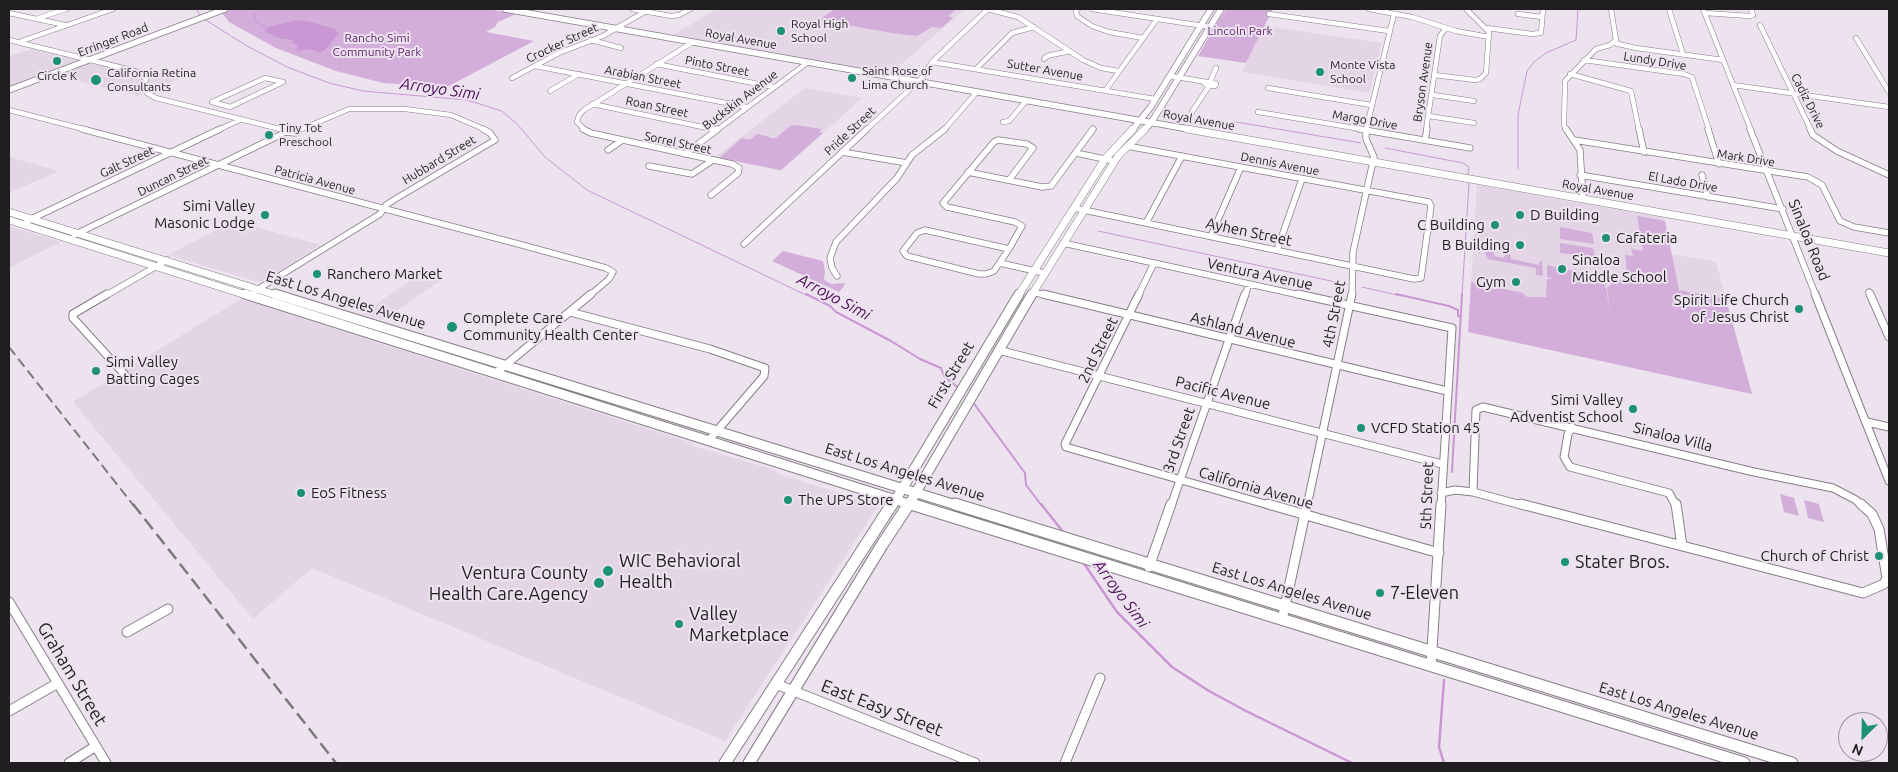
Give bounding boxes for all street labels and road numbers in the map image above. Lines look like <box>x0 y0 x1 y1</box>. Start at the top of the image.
street label: Erringer Road <box>76 20 150 60</box>
street label: Crocker Street <box>524 20 600 66</box>
street label: Royal Avenue <box>704 26 778 52</box>
street label: Bryson Avenue <box>1410 41 1436 123</box>
street label: Lundy Drive <box>1622 49 1688 73</box>
street label: Pinto Street <box>684 53 750 79</box>
street label: Sutter Avenue <box>1006 56 1084 84</box>
street label: Arabian Street <box>603 63 683 91</box>
street label: Buckskin Avenue <box>700 67 780 133</box>
street label: Cadiz Drive <box>1788 71 1828 131</box>
street label: Roan Street <box>624 93 690 121</box>
street label: Pride Street <box>821 104 879 158</box>
street label: Royal Avenue <box>1162 107 1236 133</box>
street label: Margo Drive <box>1331 107 1399 133</box>
street label: Sorrel Street <box>643 129 713 157</box>
street label: Hubbard Street <box>400 132 478 188</box>
street label: Galt Street <box>98 143 156 181</box>
street label: Mark Drive <box>1716 146 1776 170</box>
street label: Dennis Avenue <box>1239 149 1321 179</box>
street label: Duncan Street <box>135 153 211 199</box>
street label: Patricia Avenue <box>273 162 357 198</box>
street label: El Lado Drive <box>1647 169 1719 195</box>
street label: Royal Avenue <box>1561 177 1635 203</box>
street label: Sinaloa Road <box>1785 197 1833 283</box>
street label: Ayhen Street <box>1204 214 1294 250</box>
street label: Ventura Avenue <box>1205 254 1315 294</box>
street label: East Los Angeles Avenue <box>264 267 428 333</box>
street label: 4th Street <box>1319 279 1349 349</box>
street label: Ashland Avenue <box>1188 308 1298 352</box>
street label: 2nd Street <box>1074 314 1122 386</box>
street label: First Street <box>924 338 978 412</box>
street label: Pacific Avenue <box>1174 372 1272 414</box>
street label: 3rd Street <box>1159 405 1199 475</box>
street label: Sinaloa Villa <box>1632 418 1714 456</box>
street label: East Los Angeles Avenue <box>823 439 987 505</box>
street label: 5th Street <box>1417 462 1437 530</box>
street label: California Avenue <box>1197 463 1315 513</box>
street label: East Los Angeles Avenue <box>1210 558 1374 624</box>
street label: Graham Street <box>33 618 111 730</box>
street label: East Easy Street <box>818 675 946 741</box>
street label: East Los Angeles Avenue <box>1597 678 1761 744</box>

